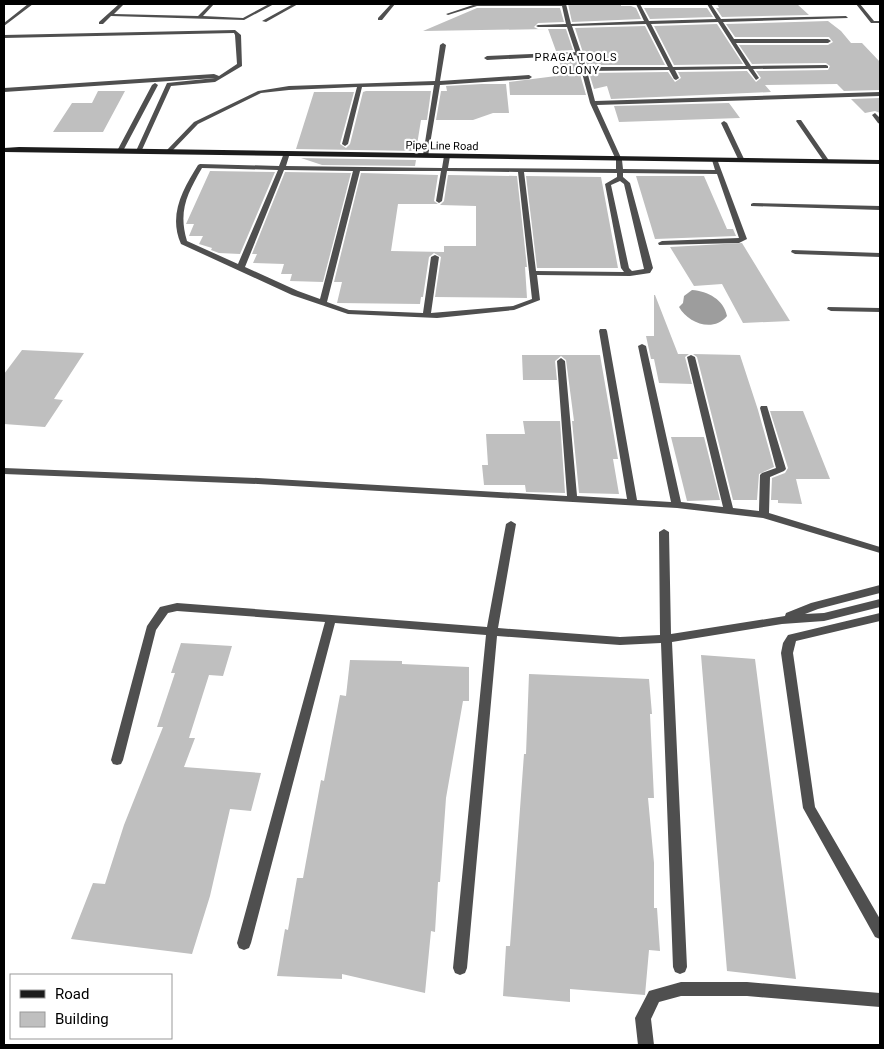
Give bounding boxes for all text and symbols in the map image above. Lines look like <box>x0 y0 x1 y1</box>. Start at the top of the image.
district label: PRAGA TOOLS COLONY <box>534 51 618 77</box>
street label: Pipe Line Road <box>405 139 479 153</box>
legend <box>10 974 172 1039</box>
text: Road <box>55 985 89 1003</box>
text: Building <box>55 1010 109 1028</box>

